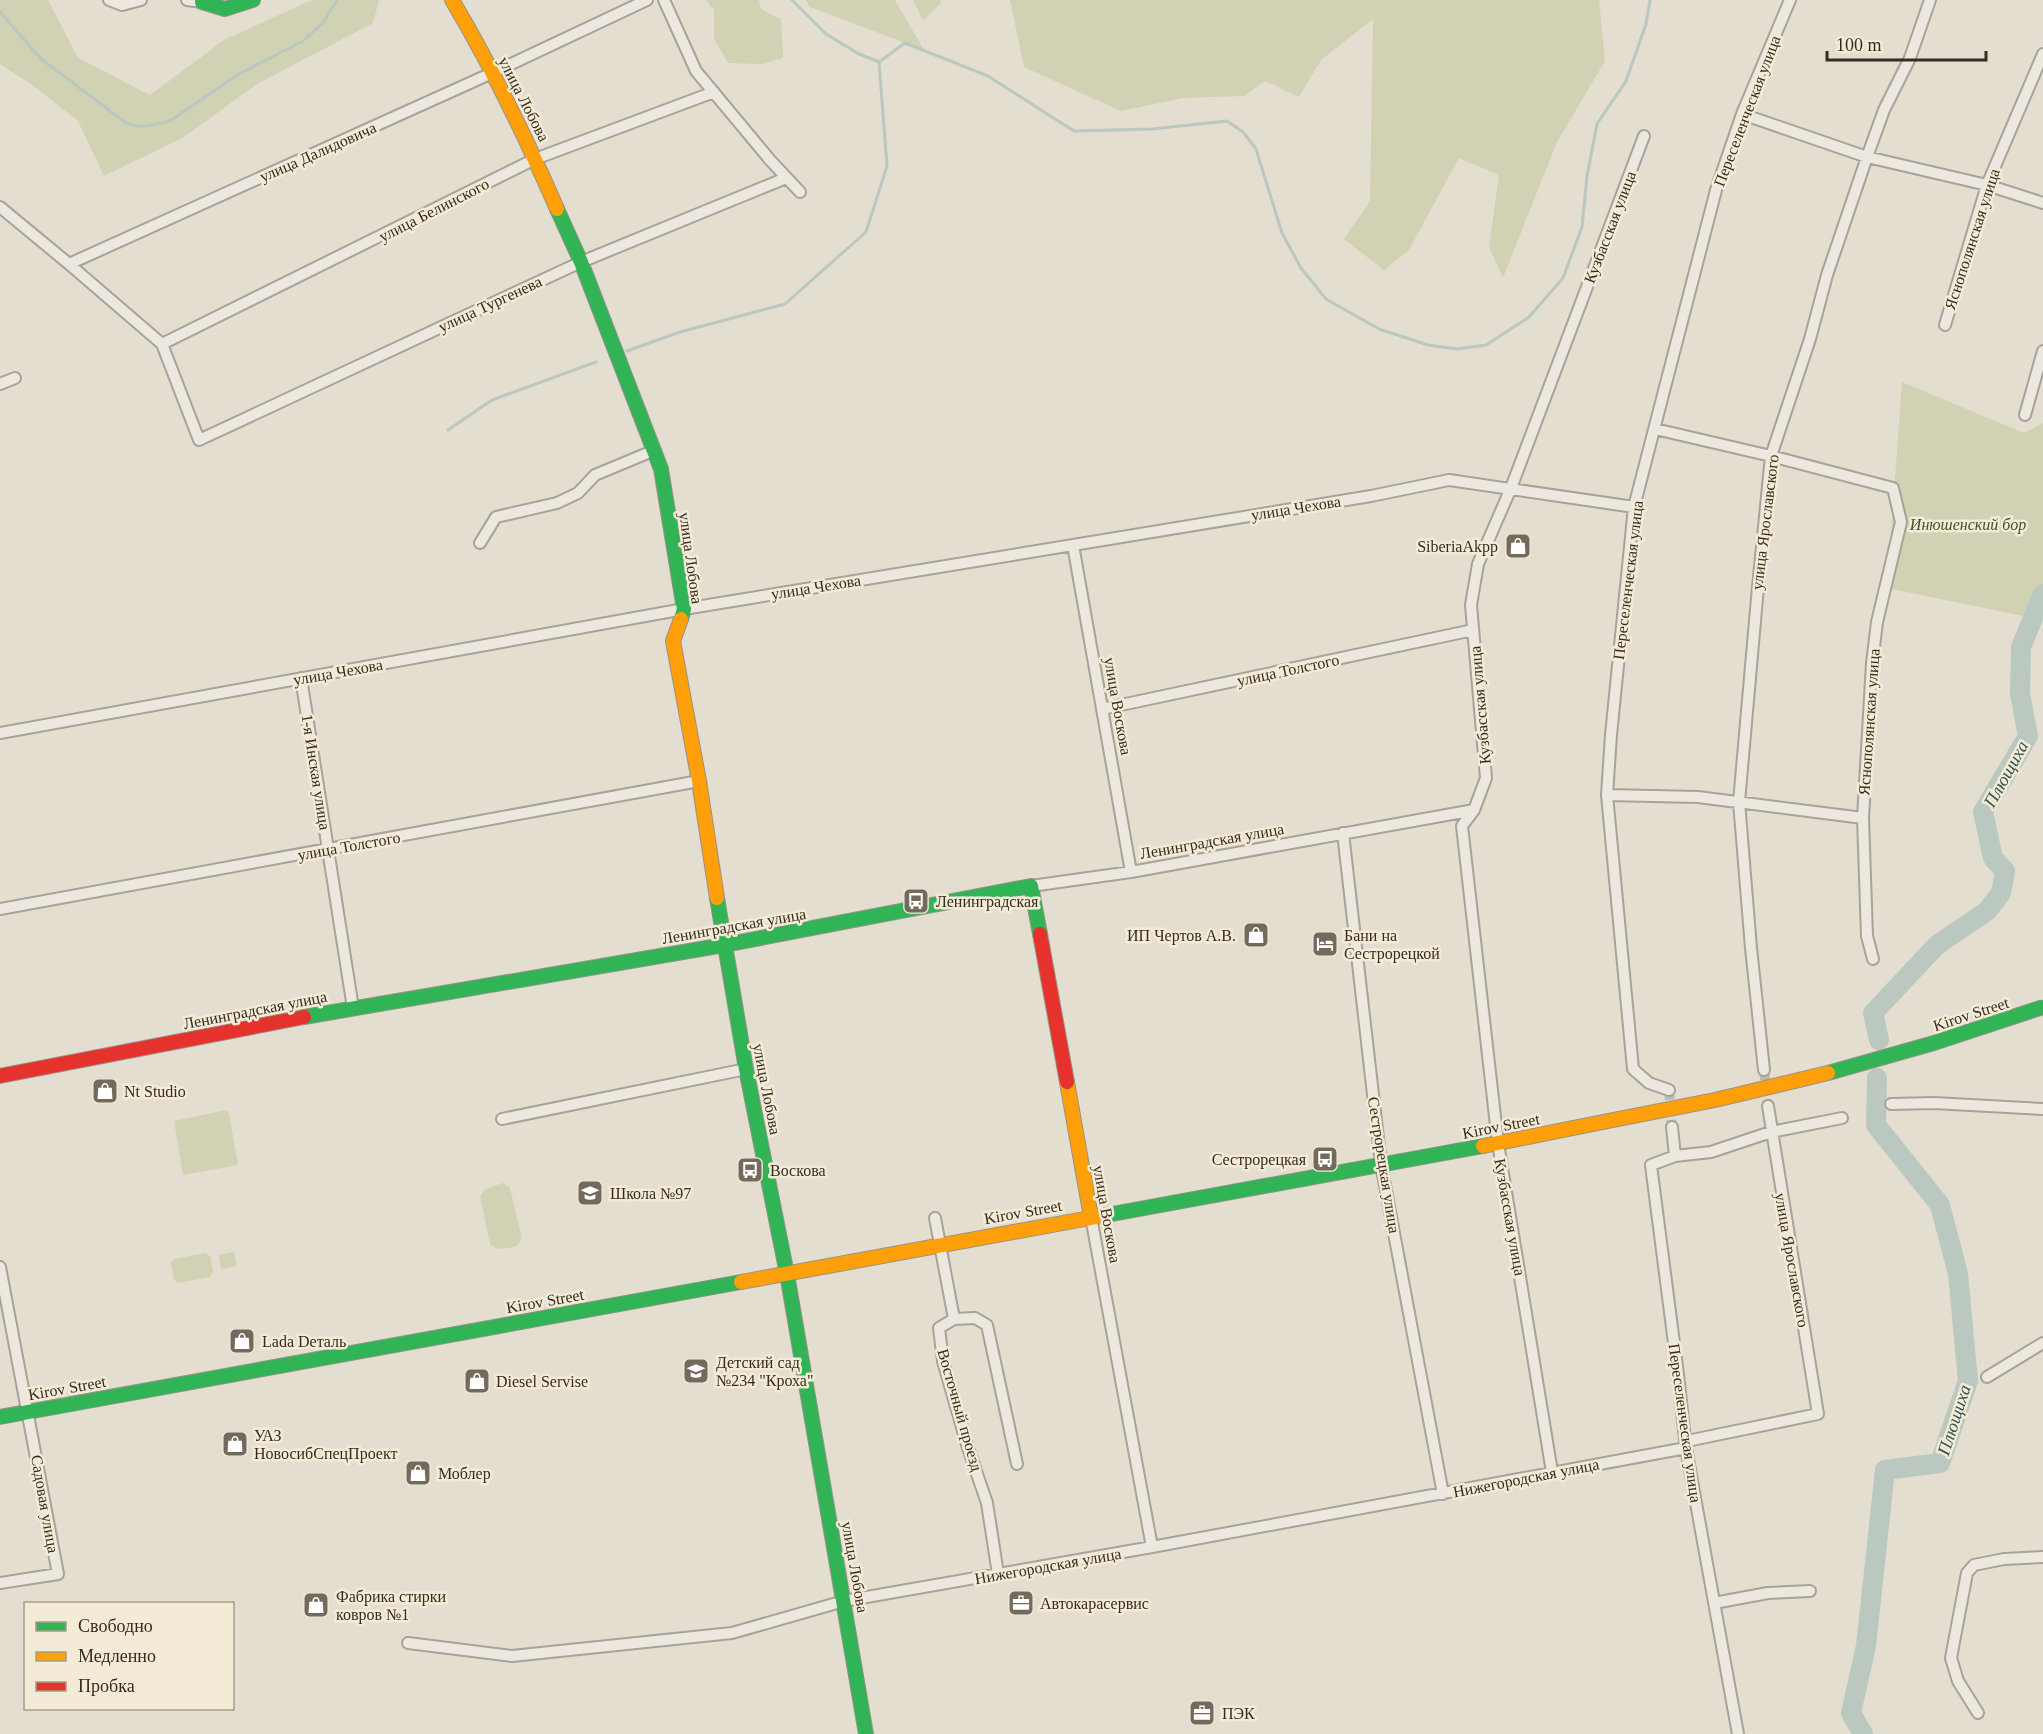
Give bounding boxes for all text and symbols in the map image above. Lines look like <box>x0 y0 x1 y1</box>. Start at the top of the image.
scale bar <box>1827 24 1986 62</box>
street label: Переселенческая улица <box>1710 33 1785 189</box>
text: 100 m <box>1836 35 1882 55</box>
street label: улица Лобова <box>495 54 553 145</box>
street label: улица Далидовича <box>257 119 379 186</box>
street label: Яснополянская улица <box>1941 166 2004 312</box>
street label: Кузбасская улица <box>1581 169 1640 286</box>
street label: улица Белинского <box>376 175 492 246</box>
street label: улица Тургенева <box>436 273 545 336</box>
street label: улица Ярославского <box>1748 453 1783 591</box>
street label: улица Чехова <box>1250 493 1342 524</box>
street label: Переселенческая улица <box>1610 499 1647 661</box>
street label: улица Лобова <box>675 511 706 605</box>
park label: Инюшенский бор <box>1909 516 2026 534</box>
shop icon: SiberiaAkpp <box>1503 531 1533 561</box>
place label: SiberiaAkpp <box>1417 538 1498 556</box>
street label: улица Чехова <box>770 572 862 603</box>
street label: Кузбасская улица <box>1466 645 1495 765</box>
street label: Яснополянская улица <box>1855 648 1884 796</box>
street label: улица Толстого <box>1235 651 1341 690</box>
street label: улица Чехова <box>292 656 384 689</box>
street label: улица Воскова <box>1100 656 1135 756</box>
street label: 1-я Инская улица <box>297 713 334 831</box>
water label: Плющиха <box>1979 737 2032 812</box>
street label: Ленинградская улица <box>1139 820 1286 863</box>
street label: улица Толстого <box>296 829 402 864</box>
bus stop icon: Ленинградская <box>901 886 931 916</box>
place label: Ленинградская <box>936 893 1039 911</box>
street label: Ленинградская улица <box>661 905 808 948</box>
shop icon: ИП Чертов А.В. <box>1241 920 1271 950</box>
place label: ИП Чертов А.В. <box>1127 927 1236 945</box>
place label: Бани на Сестрорецкой <box>1344 927 1440 963</box>
hotel icon: Бани на Сестрорецкой <box>1310 929 1340 959</box>
street label: Ленинградская улица <box>182 988 328 1033</box>
street label: Kirov Street <box>1931 994 2012 1034</box>
street label: улица Лобова <box>749 1042 784 1136</box>
shop icon: Nt Studio <box>90 1076 120 1106</box>
place label: Nt Studio <box>124 1083 186 1100</box>
street label: Сестрорецкая улица <box>1364 1096 1403 1235</box>
street label: Kirov Street <box>1461 1110 1542 1142</box>
bus stop icon: Сестрорецкая <box>1310 1144 1340 1174</box>
place label: Сестрорецкая <box>1212 1151 1307 1169</box>
bus stop icon: Воскова <box>735 1155 765 1185</box>
street label: Кузбасская улица <box>1490 1157 1529 1277</box>
place label: Воскова <box>770 1162 826 1179</box>
street label: улица Воскова <box>1089 1164 1124 1264</box>
school or university icon: Школа №97 <box>575 1178 605 1208</box>
place label: Школа №97 <box>610 1185 691 1202</box>
street label: улица Ярославского <box>1771 1191 1812 1329</box>
street label: Kirov Street <box>983 1197 1064 1227</box>
street label: Kirov Street <box>505 1286 586 1316</box>
shop icon: Lada Dеталь <box>227 1326 257 1356</box>
place label: Lada Dеталь <box>262 1333 346 1350</box>
street label: Переселенческая улица <box>1664 1342 1705 1504</box>
street label: Восточный проезд <box>933 1347 986 1474</box>
place label: Детский сад №234 "Кроха" <box>716 1354 814 1390</box>
school or university icon: Детский сад №234 "Кроха" <box>681 1356 711 1386</box>
shop icon: Diesel Servise <box>462 1366 492 1396</box>
street label: Kirov Street <box>27 1373 108 1403</box>
place label: Diesel Servise <box>496 1373 588 1390</box>
water label: Плющиха <box>1933 1382 1975 1459</box>
place label: УАЗ НовосибСпецПроект <box>254 1427 398 1463</box>
shop icon: УАЗ НовосибСпецПроект <box>220 1429 250 1459</box>
street label: Садовая улица <box>27 1454 62 1555</box>
street label: Нижегородская улица <box>1451 1455 1601 1501</box>
shop icon: Моблер <box>403 1458 433 1488</box>
place label: Моблер <box>438 1465 491 1483</box>
street label: улица Лобова <box>838 1520 871 1614</box>
street label: Нижегородская улица <box>973 1545 1123 1588</box>
place label: Фабрика стирки ковров №1 <box>336 1588 447 1624</box>
office icon: Автокарасервис <box>1006 1588 1036 1618</box>
shop icon: Фабрика стирки ковров №1 <box>301 1590 331 1620</box>
place label: Автокарасервис <box>1040 1595 1149 1613</box>
legend <box>24 1602 234 1710</box>
text: Свободно <box>78 1616 153 1636</box>
text: Медленно <box>78 1646 156 1666</box>
text: Пробка <box>78 1676 135 1696</box>
office icon: ПЭК <box>1187 1698 1217 1728</box>
place label: ПЭК <box>1222 1705 1255 1722</box>

